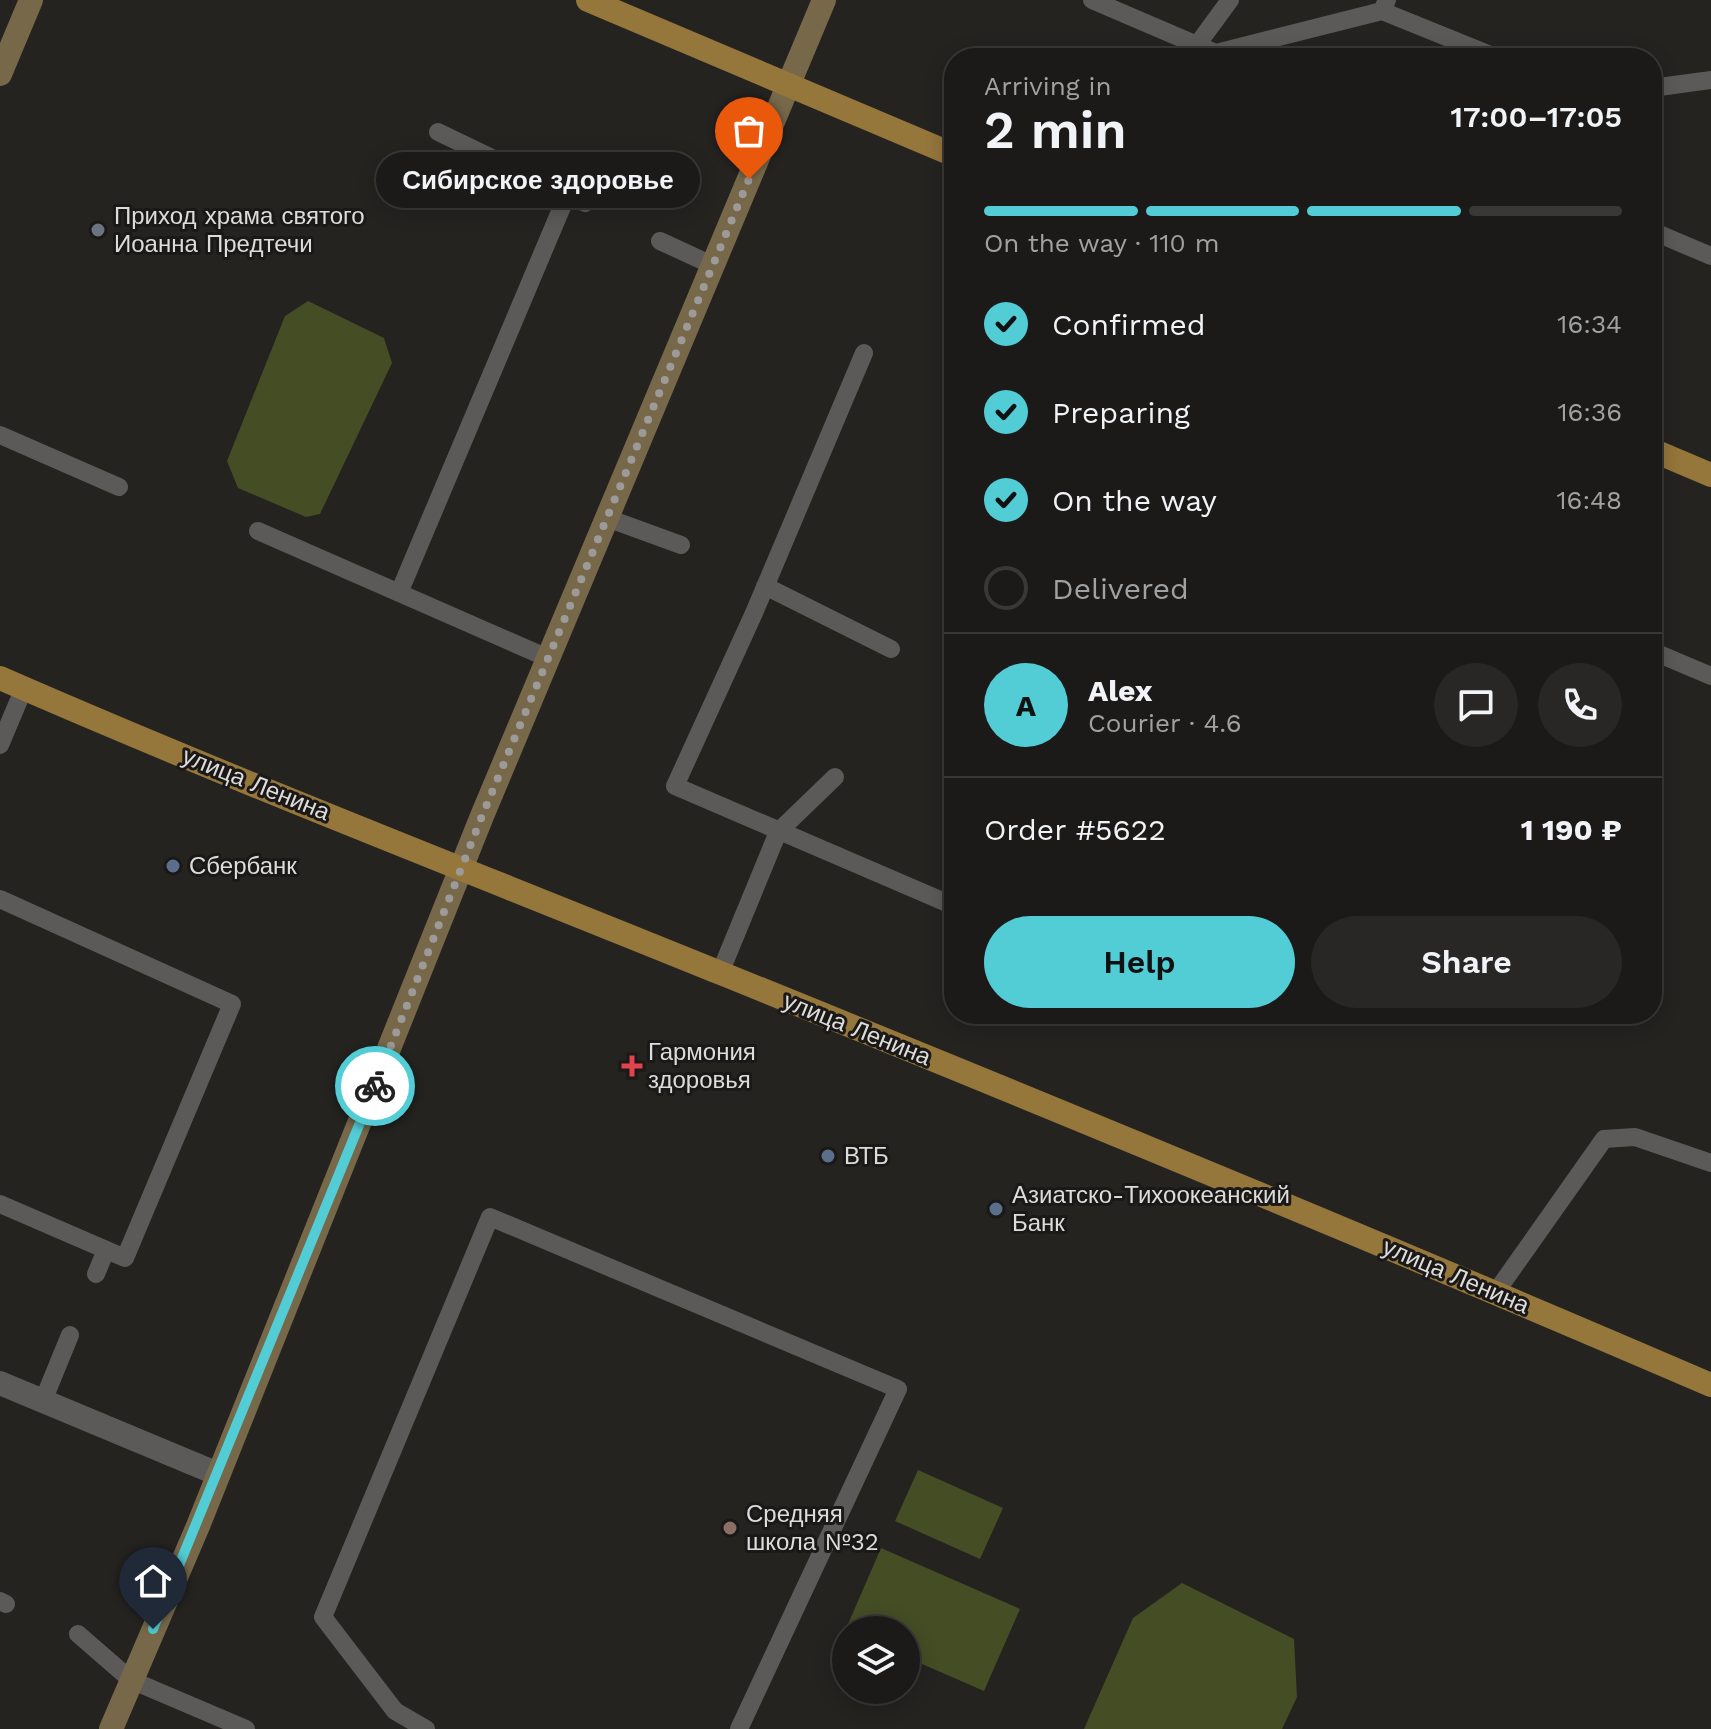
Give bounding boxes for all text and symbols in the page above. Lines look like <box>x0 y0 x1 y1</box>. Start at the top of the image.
text: Arriving in <box>984 71 1112 101</box>
pin <box>715 97 783 179</box>
text: 17:00–17:05 <box>1450 99 1622 134</box>
text: 2 min <box>984 100 1127 161</box>
icon: bag <box>727 109 771 153</box>
callout: Сибирское здоровье <box>377 151 701 207</box>
text: Сибирское здоровье <box>402 165 674 195</box>
place label: Приход храма святого Иоанна Предтечи <box>114 202 365 258</box>
marker: Приход храма святого Иоанна Предтечи <box>89 221 107 239</box>
text: On the way · 110 m <box>984 228 1219 258</box>
icon: check <box>984 302 1028 346</box>
text: Confirmed <box>1052 307 1206 342</box>
text: 16:34 <box>1557 309 1622 339</box>
icon: check <box>984 390 1028 434</box>
text: Preparing <box>1052 395 1190 430</box>
text: 16:36 <box>1557 397 1622 427</box>
icon: check <box>984 478 1028 522</box>
text: On the way <box>1052 483 1217 518</box>
text: 16:48 <box>1556 485 1622 515</box>
text: Delivered <box>1052 571 1189 606</box>
button: chat <box>1434 663 1518 747</box>
button: phone <box>1538 663 1622 747</box>
text: Alex <box>1088 673 1152 708</box>
text: A <box>1016 688 1036 723</box>
text: Courier · 4.6 <box>1088 708 1242 738</box>
street label: улица Ленина <box>178 742 334 827</box>
text: Order #5622 <box>984 812 1166 847</box>
text: 1 190 ₽ <box>1521 812 1622 847</box>
place label: Сбербанк <box>189 852 297 880</box>
marker: Сбербанк <box>164 857 182 875</box>
button: Help <box>984 916 1295 1008</box>
button: Share <box>1311 916 1622 1008</box>
street label: улица Ленина <box>779 987 935 1072</box>
place label: Гармония здоровья <box>648 1038 756 1094</box>
courier <box>335 1046 415 1126</box>
marker: Гармония здоровья <box>623 1057 641 1075</box>
icon: bike <box>353 1064 397 1108</box>
place label: ВТБ <box>844 1142 889 1170</box>
marker: ВТБ <box>819 1147 837 1165</box>
place label: Азиатско-Тихоокеанский Банк <box>1012 1181 1290 1237</box>
marker: Азиатско-Тихоокеанский Банк <box>987 1200 1005 1218</box>
street label: улица Ленина <box>1378 1233 1534 1320</box>
place label: Средняя школа №32 <box>746 1500 879 1556</box>
marker: Средняя школа №32 <box>721 1519 739 1537</box>
pin <box>119 1547 187 1629</box>
icon: home <box>131 1559 175 1603</box>
map controls <box>832 1616 920 1704</box>
button: layers <box>832 1616 920 1704</box>

